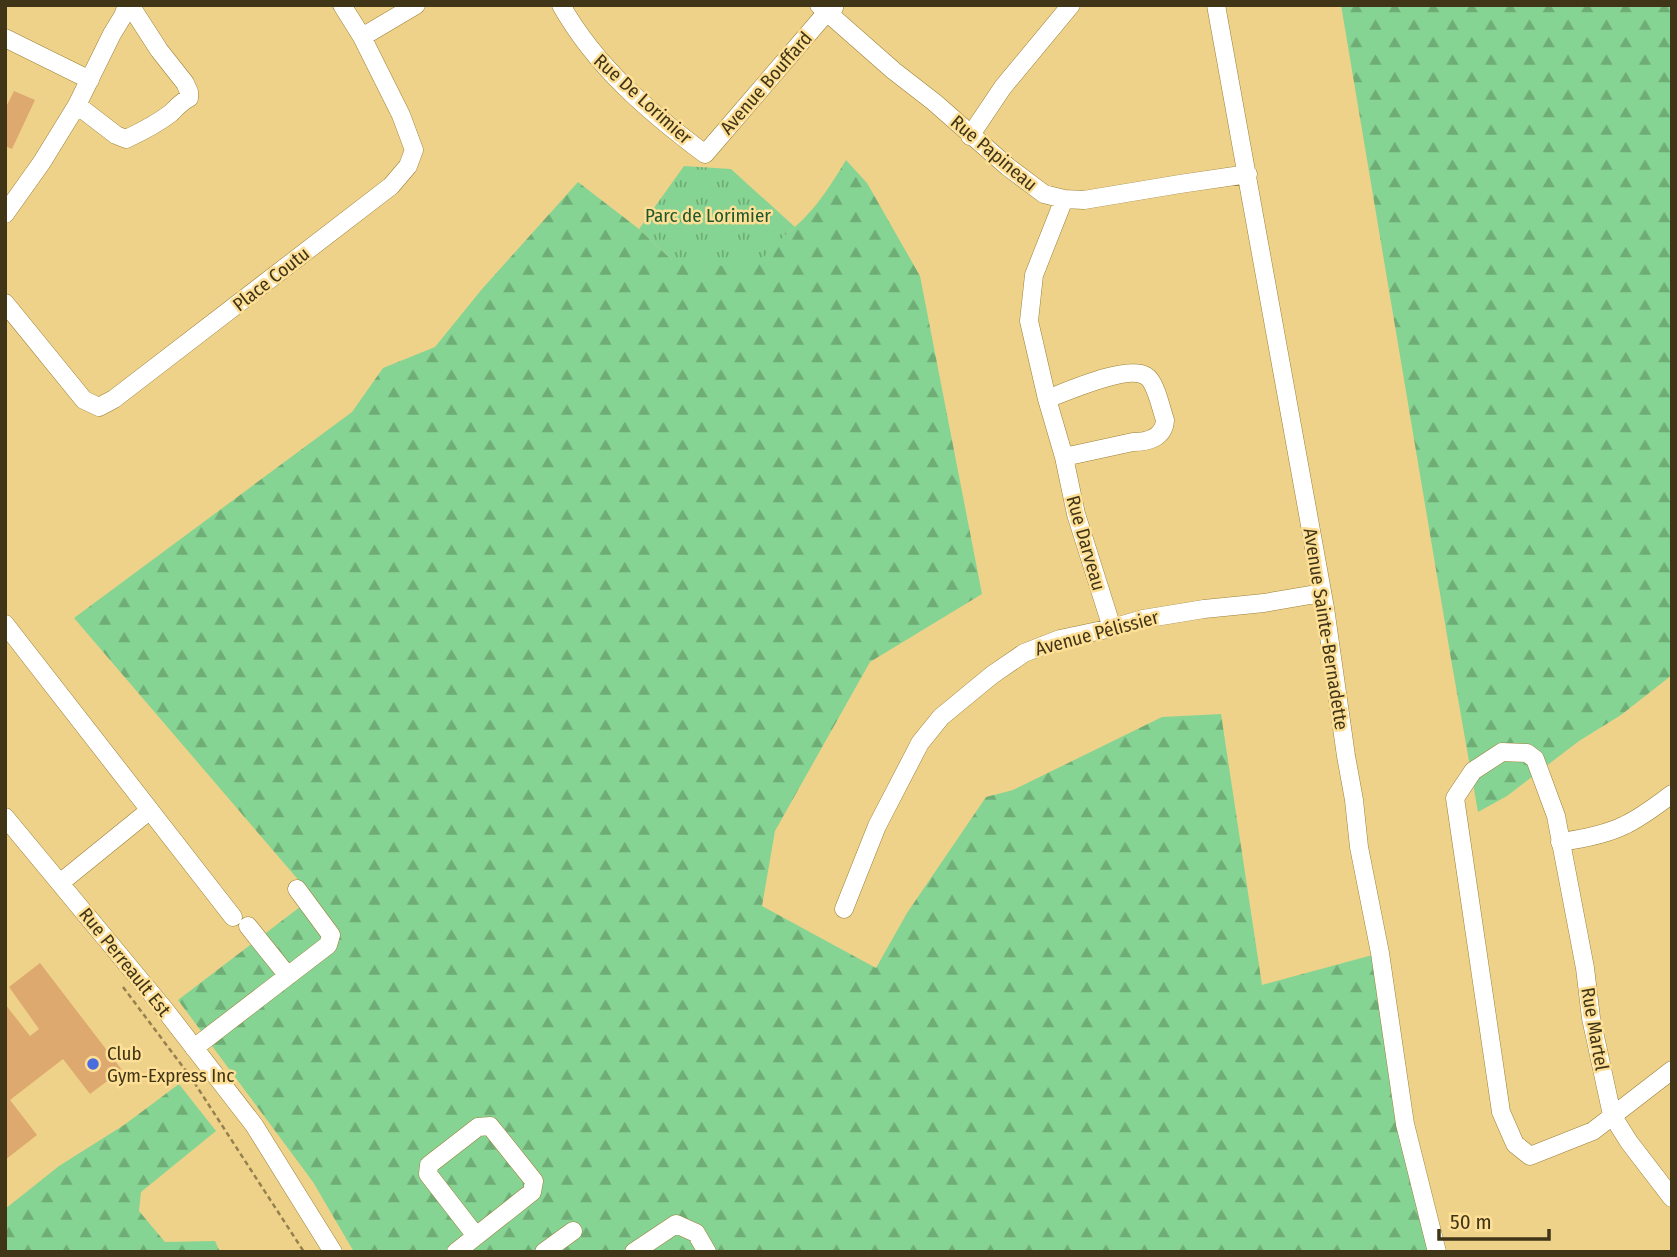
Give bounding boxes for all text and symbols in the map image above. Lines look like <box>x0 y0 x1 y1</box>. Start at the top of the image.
street label: Avenue Bouffard <box>715 27 817 139</box>
street label: Rue De Lorimier <box>589 49 697 149</box>
street label: Rue Papineau <box>946 110 1042 196</box>
park label: Parc de Lorimier <box>645 204 771 227</box>
street label: Place Coutu <box>228 242 314 316</box>
street label: Rue Darveau <box>1061 493 1111 593</box>
street label: Avenue Sainte-Bernadette <box>1299 526 1353 732</box>
street label: Avenue Pélissier <box>1033 605 1162 661</box>
street label: Rue Perreault Est <box>74 903 176 1021</box>
street label: Rue Martel <box>1576 986 1614 1072</box>
place label: Club Gym-Express Inc <box>107 1042 234 1087</box>
marker: Club Gym-Express Inc <box>85 1056 101 1072</box>
scale bar <box>1439 1198 1549 1242</box>
text: 50 m <box>1450 1209 1492 1235</box>

